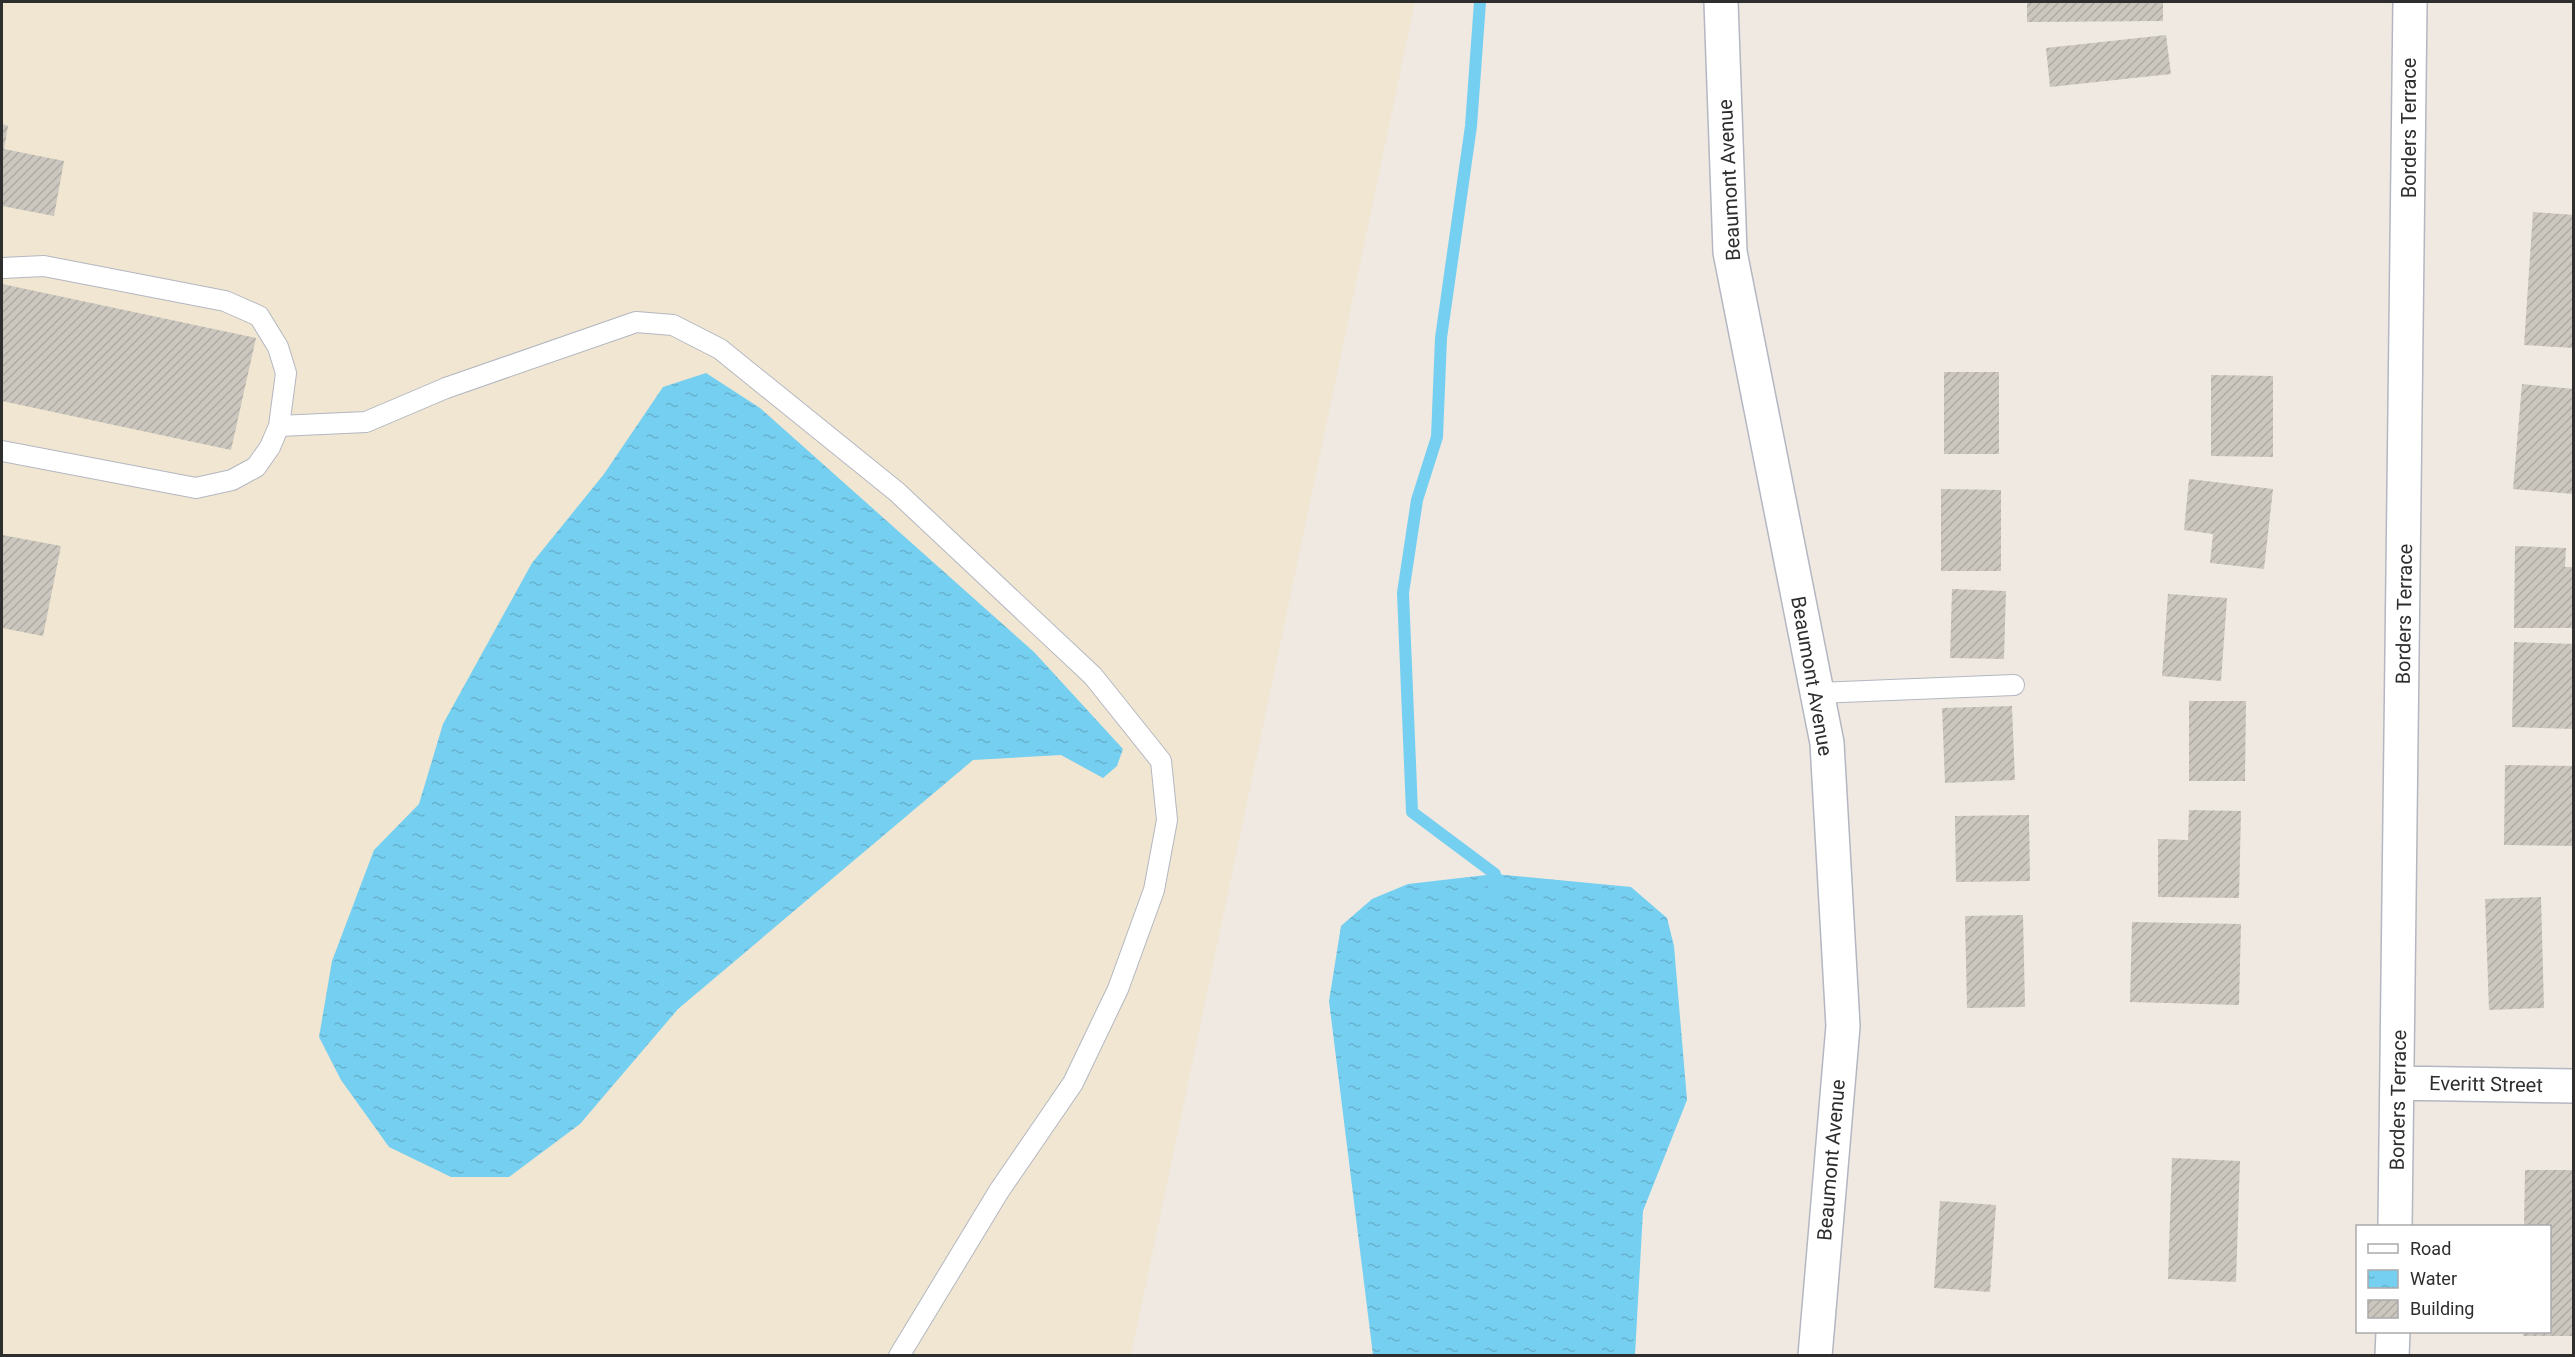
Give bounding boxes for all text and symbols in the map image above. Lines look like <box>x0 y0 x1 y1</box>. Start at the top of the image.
street label: Borders Terrace <box>2397 58 2421 198</box>
street label: Beaumont Avenue <box>1713 99 1745 261</box>
street label: Borders Terrace <box>2391 543 2417 685</box>
street label: Beaumont Avenue <box>1786 594 1838 758</box>
street label: Borders Terrace <box>2385 1029 2411 1171</box>
street label: Everitt Street <box>2429 1071 2543 1097</box>
street label: Beaumont Avenue <box>1812 1078 1850 1242</box>
legend <box>2356 1225 2551 1333</box>
text: Road <box>2410 1238 2451 1259</box>
text: Water <box>2410 1268 2457 1289</box>
text: Building <box>2410 1298 2474 1319</box>

